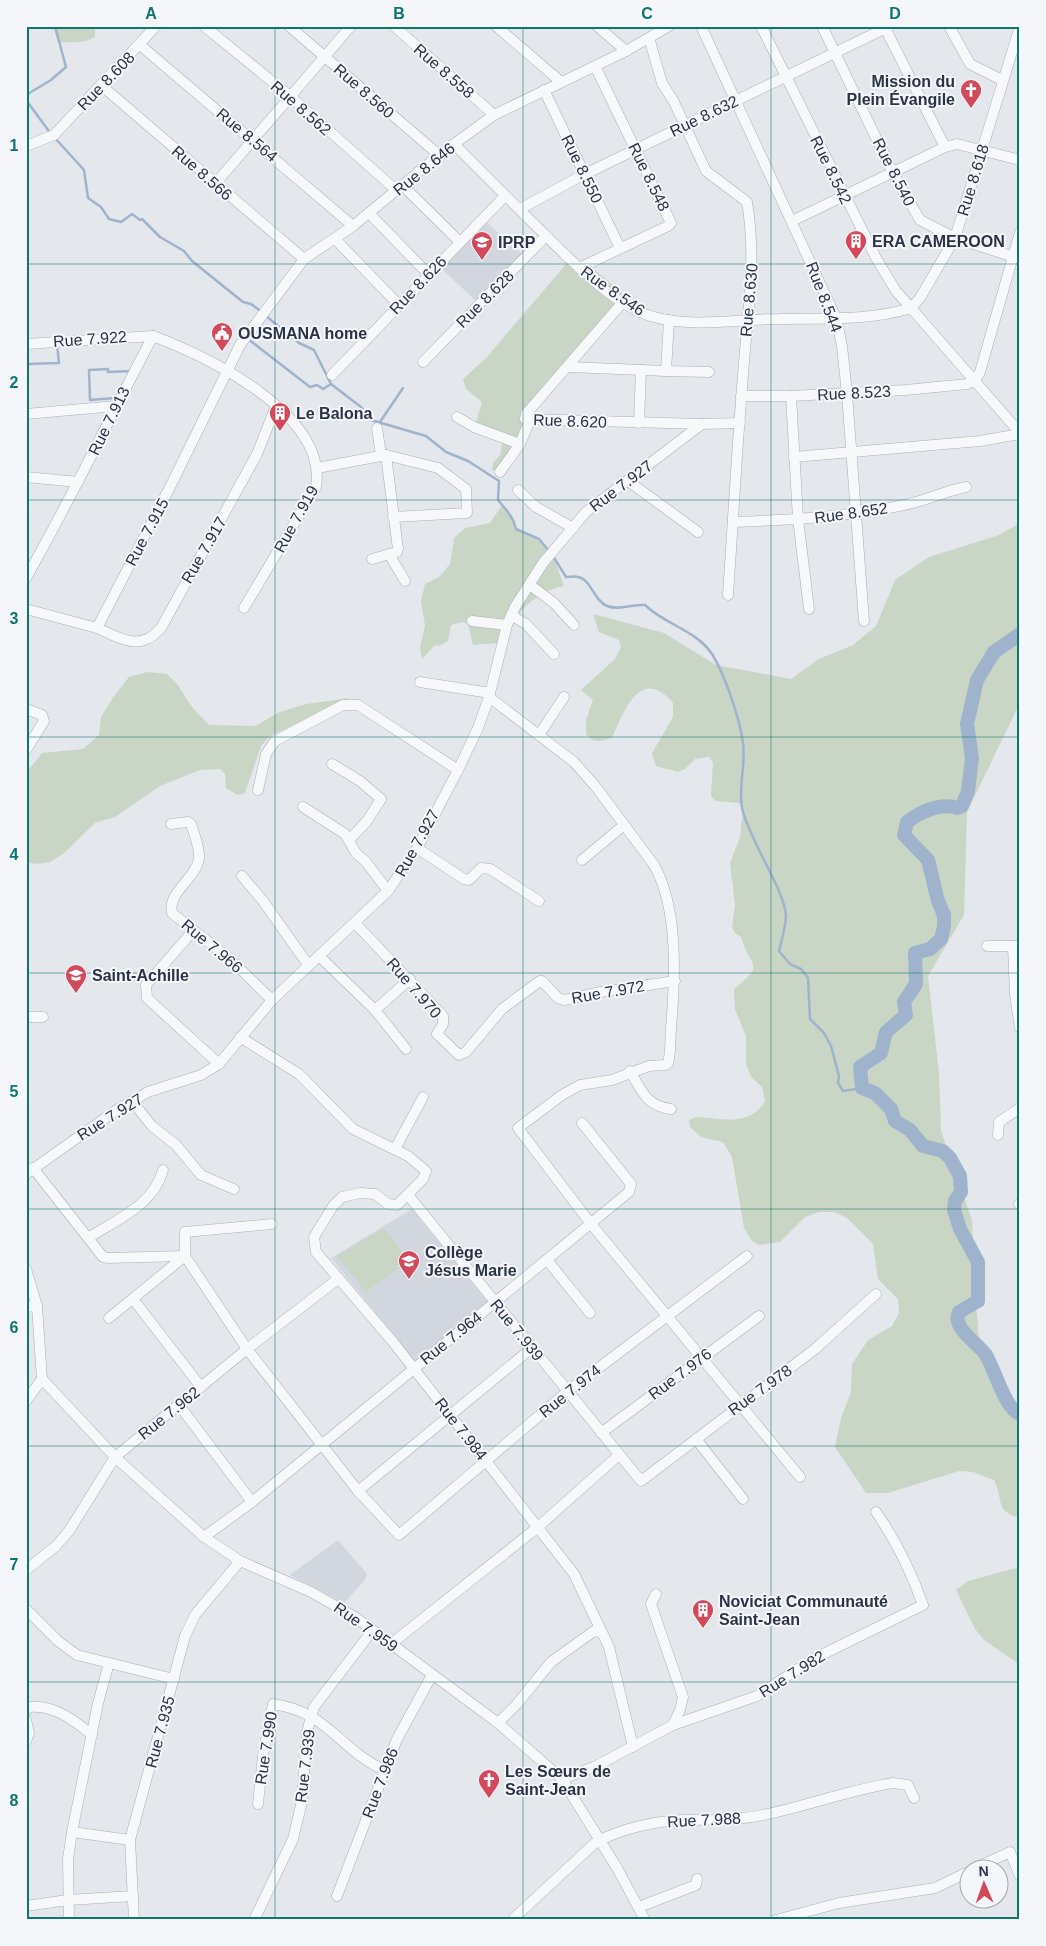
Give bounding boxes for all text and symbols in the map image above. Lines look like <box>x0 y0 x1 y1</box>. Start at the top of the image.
text: A <box>145 5 157 22</box>
text: B <box>393 5 405 22</box>
text: C <box>641 5 653 22</box>
text: D <box>889 5 901 22</box>
street label: Rue 8.558 <box>411 40 478 102</box>
street label: Rue 8.608 <box>74 48 138 113</box>
street label: Rue 8.560 <box>331 60 398 122</box>
place label: Mission du Plein Évangile <box>847 73 955 108</box>
street label: Rue 8.562 <box>268 77 335 139</box>
church icon: Mission du Plein Évangile <box>959 78 983 109</box>
street label: Rue 8.632 <box>667 92 741 140</box>
street label: Rue 8.564 <box>213 105 281 165</box>
street label: Rue 8.550 <box>558 132 606 206</box>
street label: Rue 8.542 <box>807 133 855 207</box>
street label: Rue 8.540 <box>870 135 918 209</box>
text: 1 <box>10 137 19 154</box>
street label: Rue 8.646 <box>390 139 458 199</box>
street label: Rue 8.548 <box>625 140 673 214</box>
street label: Rue 8.566 <box>169 142 236 204</box>
street label: Rue 8.618 <box>954 142 992 218</box>
building icon: ERA CAMEROON <box>844 229 868 260</box>
school or university icon: IPRP <box>470 230 494 261</box>
place label: ERA CAMEROON <box>872 233 1005 250</box>
place label: IPRP <box>498 234 536 251</box>
street label: Rue 8.626 <box>386 252 450 317</box>
street label: Rue 8.544 <box>803 259 845 335</box>
street label: Rue 8.630 <box>737 262 761 338</box>
street label: Rue 8.546 <box>578 263 648 319</box>
street label: Rue 8.628 <box>453 267 517 331</box>
public building icon: OUSMANA home <box>210 321 234 352</box>
place label: OUSMANA home <box>238 325 367 342</box>
street label: Rue 7.922 <box>53 328 128 350</box>
text: 2 <box>10 374 19 391</box>
street label: Rue 8.523 <box>817 383 891 403</box>
street label: Rue 7.913 <box>85 384 133 458</box>
building icon: Le Balona <box>268 401 292 432</box>
place label: Le Balona <box>296 405 373 422</box>
street label: Rue 8.620 <box>533 411 607 431</box>
street label: Rue 7.927 <box>586 457 656 515</box>
street label: Rue 7.919 <box>271 483 321 555</box>
street label: Rue 7.915 <box>122 495 172 569</box>
street label: Rue 8.652 <box>813 499 889 527</box>
street label: Rue 7.917 <box>178 514 230 586</box>
text: 3 <box>10 610 19 627</box>
street label: Rue 7.927 <box>392 807 442 879</box>
text: 4 <box>10 846 19 863</box>
street label: Rue 7.966 <box>178 916 246 976</box>
street label: Rue 7.970 <box>383 955 445 1022</box>
school or university icon: Saint-Achille <box>64 963 88 994</box>
place label: Saint-Achille <box>92 967 189 984</box>
street label: Rue 7.972 <box>570 977 646 1007</box>
text: 5 <box>10 1083 19 1100</box>
street label: Rue 7.927 <box>74 1090 146 1144</box>
place label: Collège Jésus Marie <box>425 1244 517 1279</box>
school or university icon: Collège Jésus Marie <box>397 1249 421 1280</box>
street label: Rue 7.939 <box>487 1296 547 1364</box>
street label: Rue 7.964 <box>417 1308 485 1368</box>
text: 6 <box>10 1319 19 1336</box>
street label: Rue 7.976 <box>645 1345 715 1403</box>
street label: Rue 7.974 <box>536 1361 604 1421</box>
street label: Rue 7.978 <box>725 1361 795 1419</box>
street label: Rue 7.962 <box>135 1383 203 1443</box>
street label: Rue 7.984 <box>432 1395 490 1463</box>
text: 7 <box>10 1556 19 1573</box>
place label: Noviciat Communauté Saint-Jean <box>719 1593 888 1628</box>
building icon: Noviciat Communauté Saint-Jean <box>691 1598 715 1629</box>
street label: Rue 7.959 <box>331 1599 401 1655</box>
street label: Rue 7.982 <box>756 1647 828 1701</box>
street label: Rue 7.935 <box>142 1694 178 1770</box>
street label: Rue 7.990 <box>252 1710 280 1786</box>
street label: Rue 7.939 <box>292 1728 318 1804</box>
street label: Rue 7.986 <box>359 1745 401 1821</box>
place label: Les Sœurs de Saint-Jean <box>505 1763 611 1798</box>
church icon: Les Sœurs de Saint-Jean <box>477 1768 501 1799</box>
text: 8 <box>10 1792 19 1809</box>
street label: Rue 7.988 <box>667 1810 741 1830</box>
north arrow <box>958 1858 1008 1908</box>
text: N <box>978 1863 989 1879</box>

